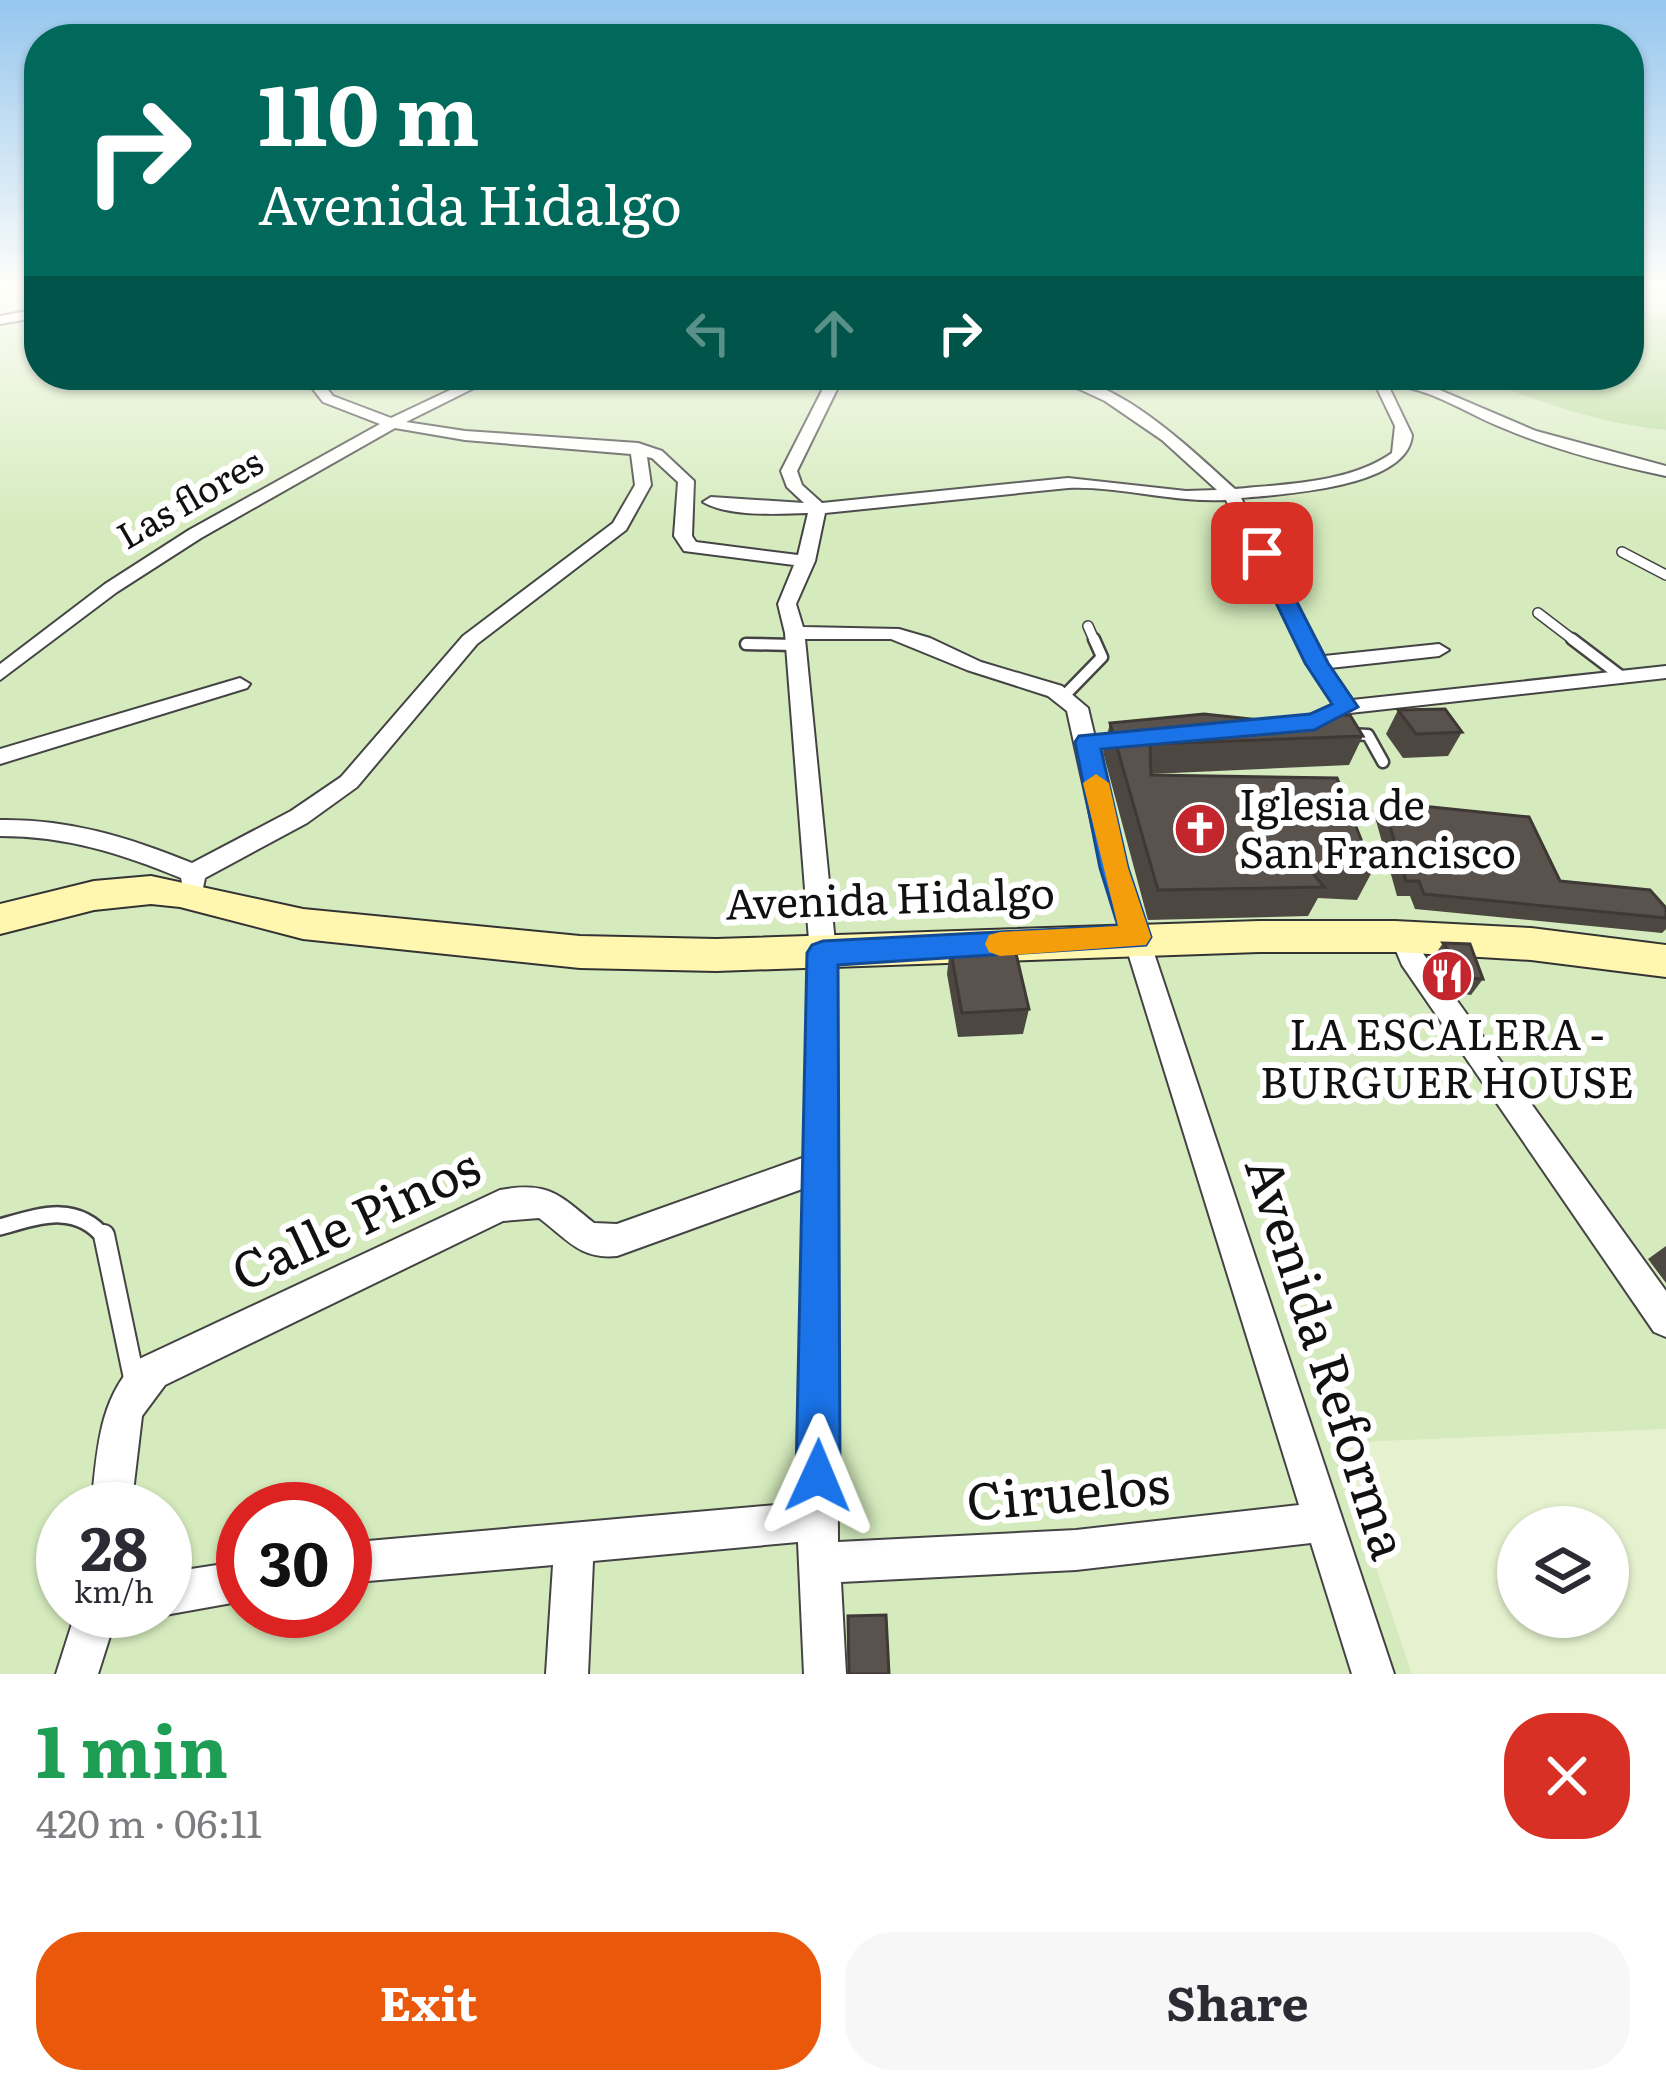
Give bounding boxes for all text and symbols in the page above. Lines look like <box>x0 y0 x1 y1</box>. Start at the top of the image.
text: 110 m <box>258 47 480 172</box>
icon: right <box>60 72 216 228</box>
text: Avenida Hidalgo <box>258 161 682 242</box>
icon: left <box>675 300 741 366</box>
icon: ahead <box>801 300 867 366</box>
icon: right <box>927 300 993 366</box>
street label: Las flores <box>106 434 272 560</box>
pin <box>1211 502 1313 604</box>
icon: arrive <box>1229 520 1295 586</box>
place label: Iglesia de San Francisco <box>1239 771 1516 881</box>
church icon: Iglesia de San Francisco <box>1172 801 1228 857</box>
street label: Avenida Hidalgo <box>724 859 1056 933</box>
restaurant icon: LA ESCALERA - BURGUER HOUSE <box>1419 948 1475 1004</box>
place label: LA ESCALERA - BURGUER HOUSE <box>1260 1001 1634 1111</box>
street label: Calle Pinos <box>218 1126 491 1307</box>
street label: Avenida Reforma <box>1229 1146 1431 1568</box>
position arrow <box>755 1413 881 1539</box>
street label: Ciruelos <box>963 1443 1172 1537</box>
speed limit sign: 30 <box>216 1482 372 1638</box>
text: 28 <box>80 1500 148 1589</box>
map controls <box>1497 1506 1629 1638</box>
button: layers <box>1497 1506 1629 1638</box>
text: km/h <box>74 1568 154 1612</box>
text: 1 min <box>36 1693 228 1800</box>
button: close <box>1504 1713 1630 1839</box>
text: 420 m · 06:11 <box>36 1792 262 1850</box>
button: Exit <box>36 1932 821 2070</box>
button: Share <box>845 1932 1630 2070</box>

